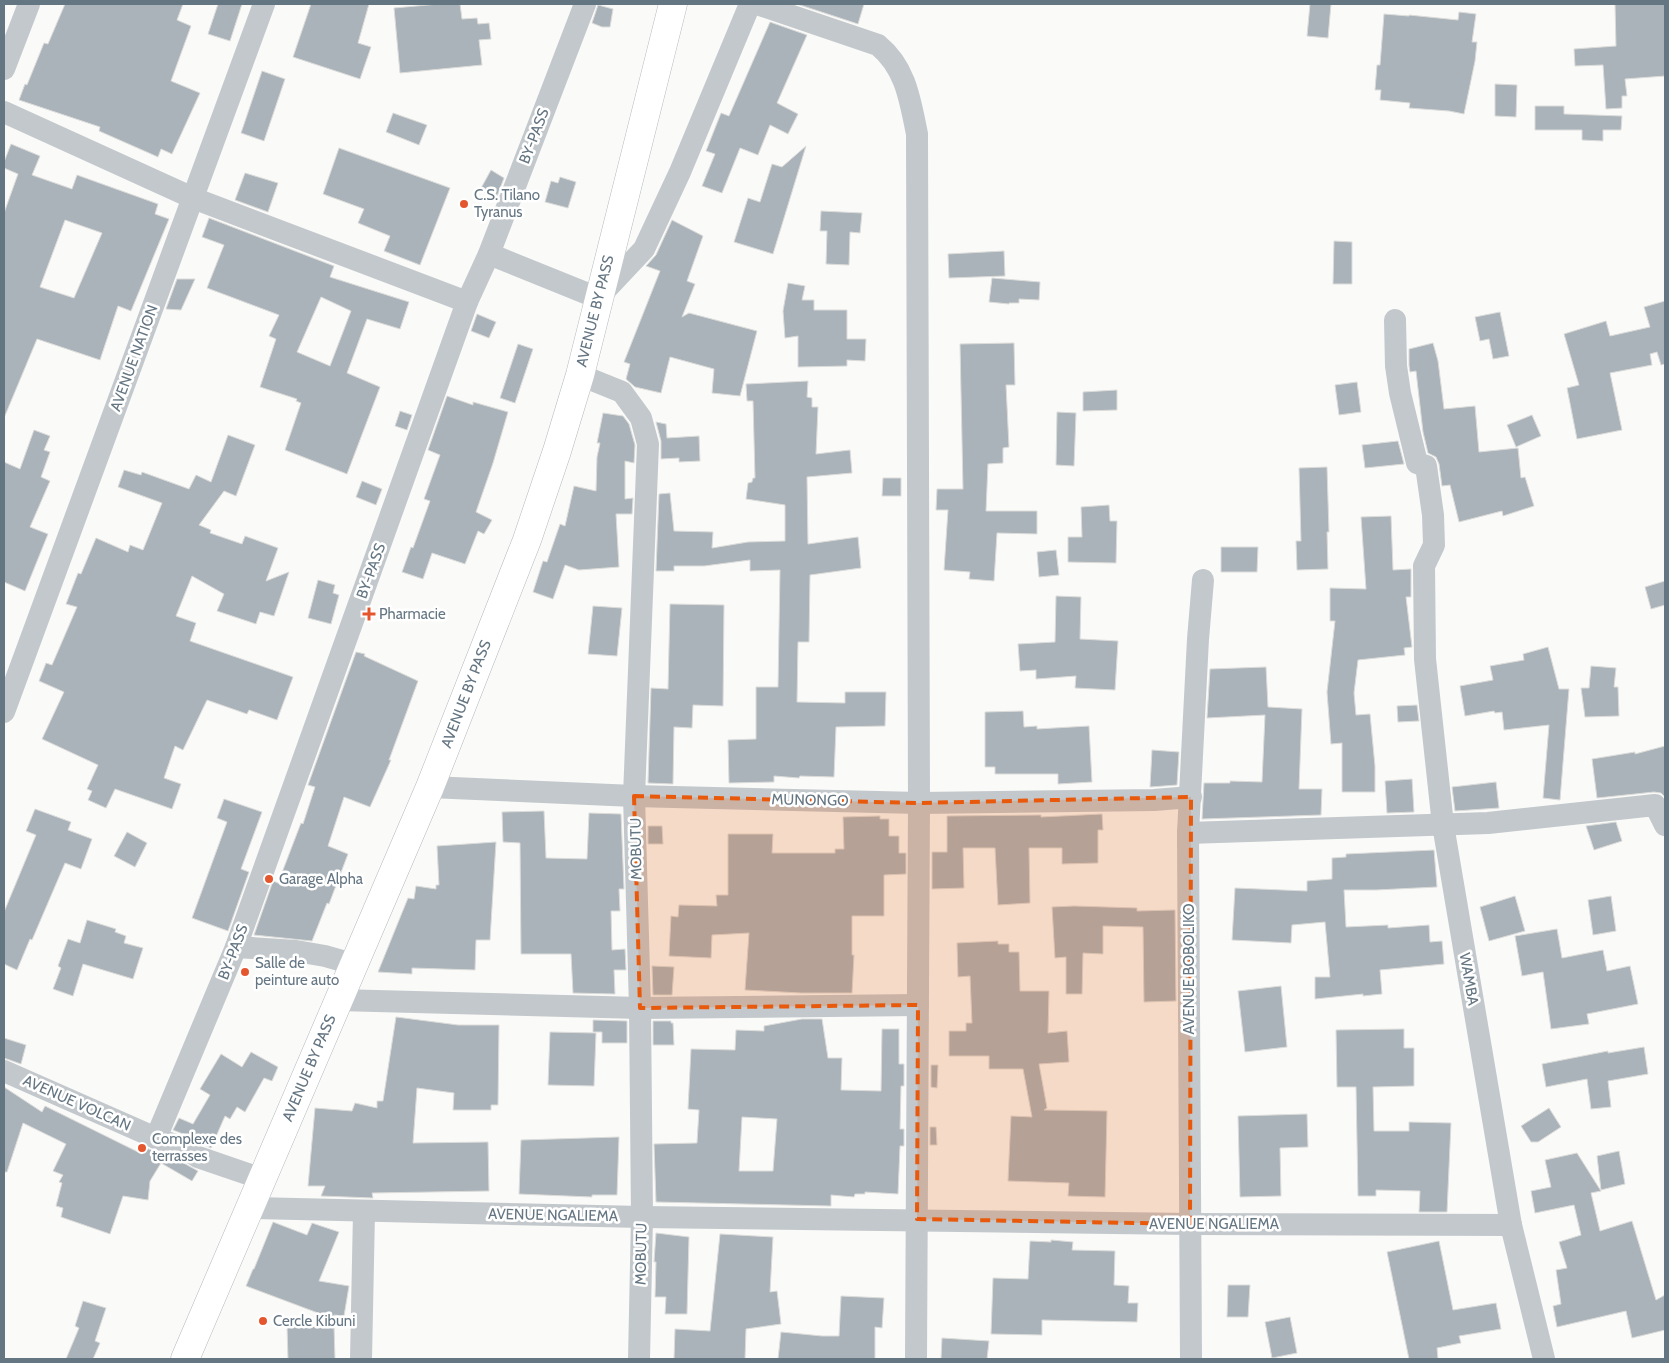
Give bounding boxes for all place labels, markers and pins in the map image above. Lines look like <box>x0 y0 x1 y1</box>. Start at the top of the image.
place label: C.S. Tilano Tyranus <box>474 186 540 221</box>
marker: C.S. Tilano Tyranus <box>458 198 470 210</box>
place label: Pharmacie <box>379 605 446 623</box>
marker: Pharmacie <box>363 608 375 620</box>
place label: Garage Alpha <box>279 870 364 888</box>
marker: Garage Alpha <box>263 873 275 885</box>
place label: Salle de peinture auto <box>255 954 339 989</box>
marker: Salle de peinture auto <box>239 966 251 978</box>
place label: Complexe des terrasses <box>152 1130 242 1165</box>
marker: Complexe des terrasses <box>136 1142 148 1154</box>
place label: Cercle Kibuni <box>273 1312 355 1330</box>
marker: Cercle Kibuni <box>257 1315 269 1327</box>

